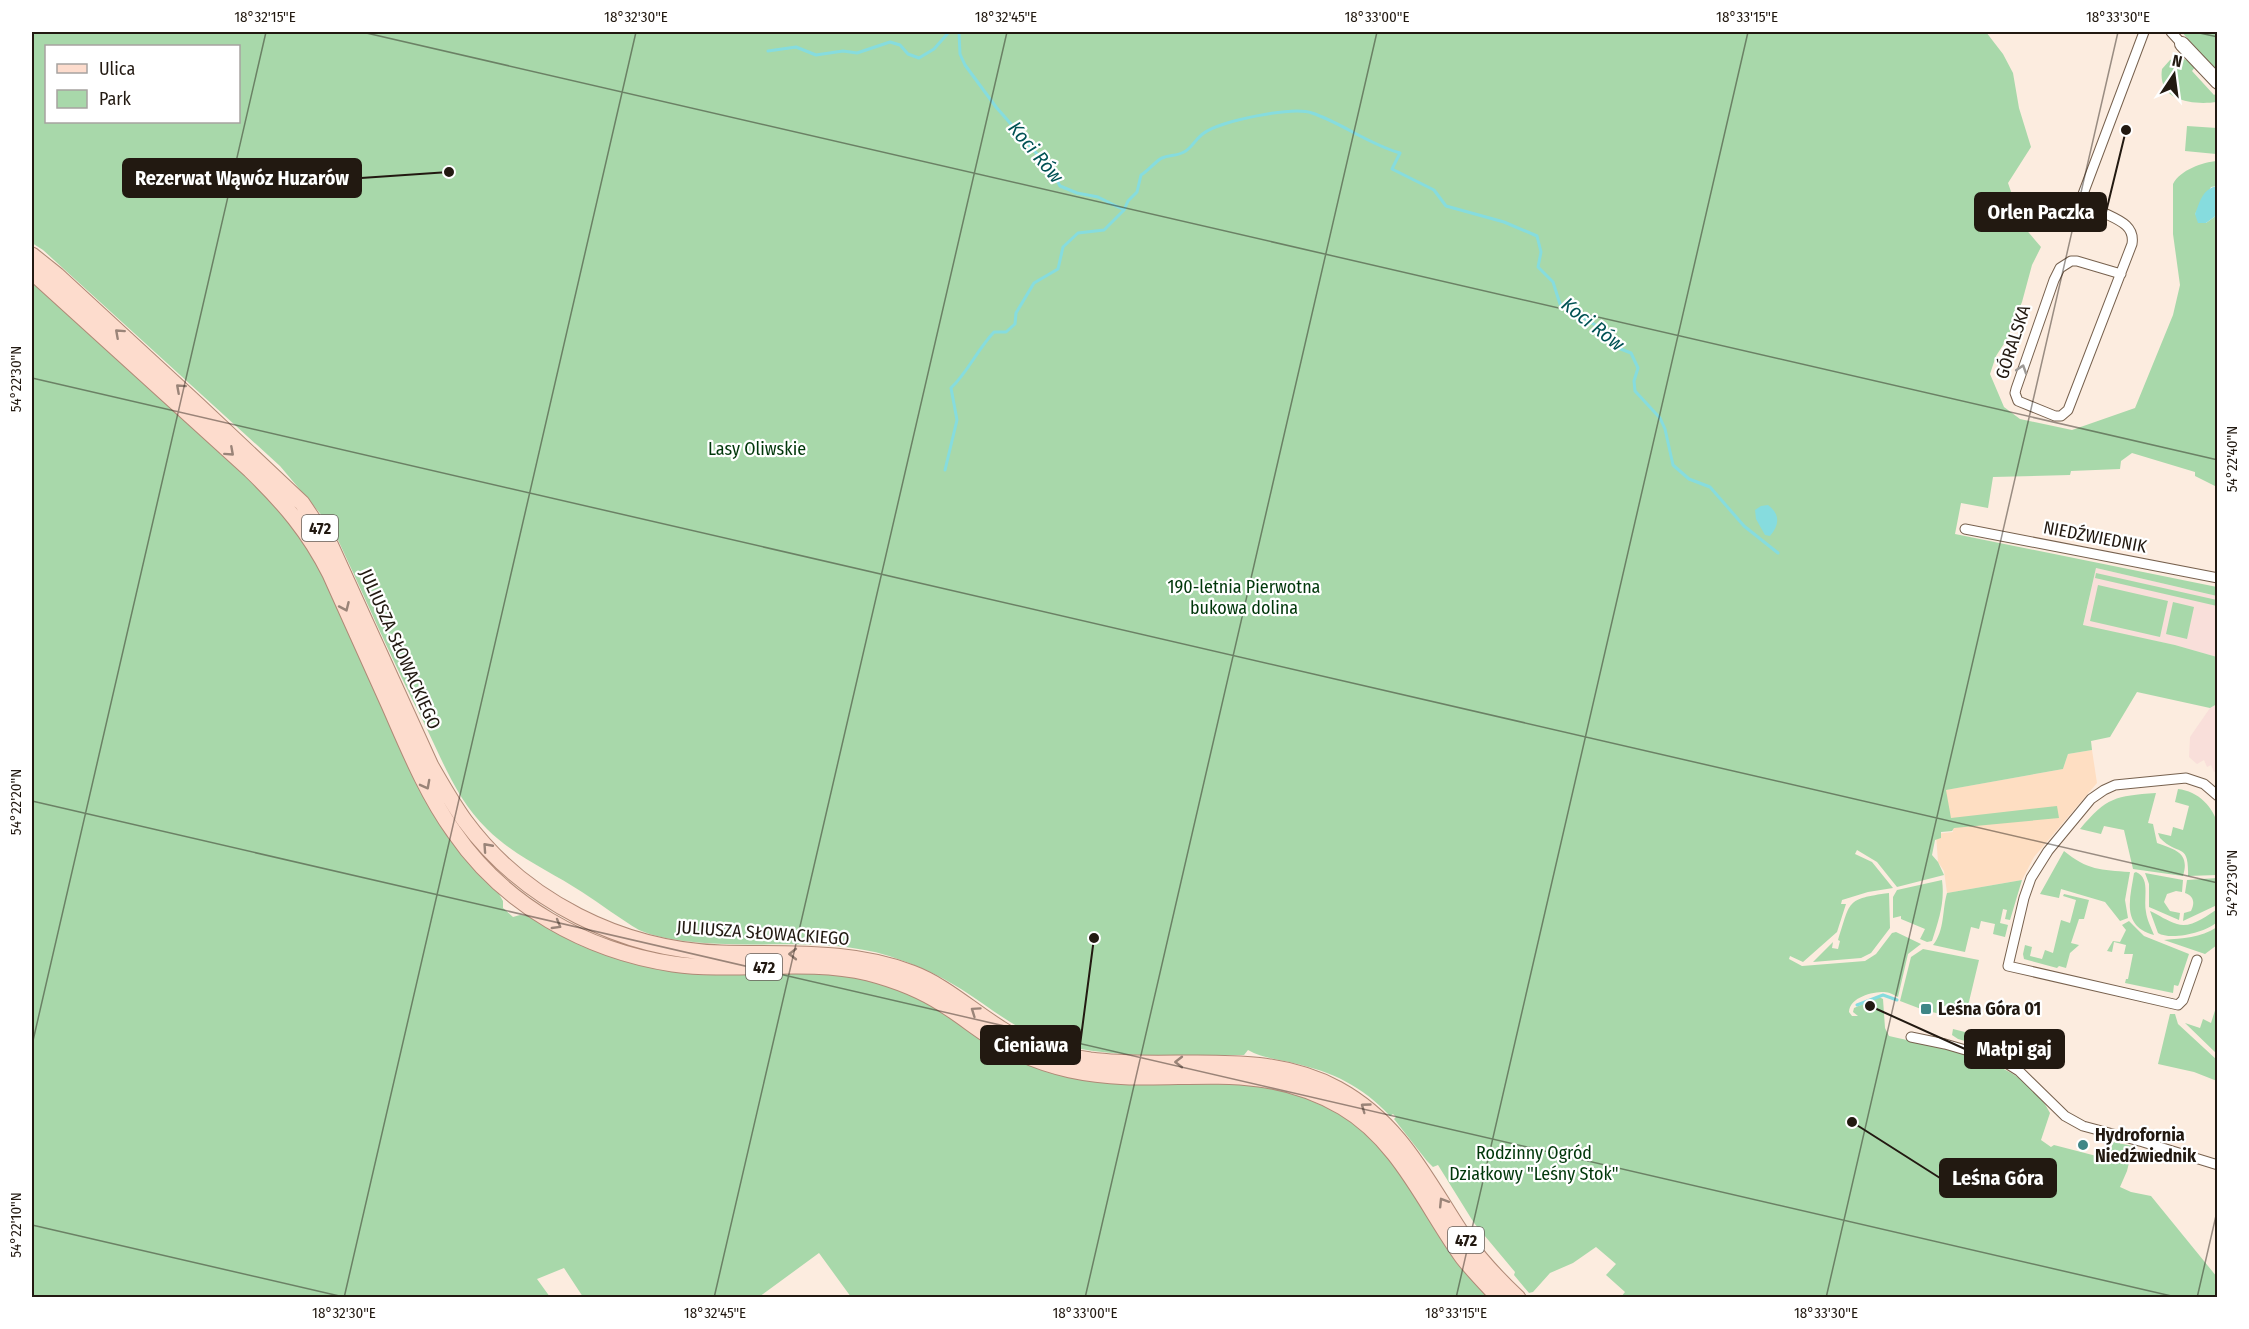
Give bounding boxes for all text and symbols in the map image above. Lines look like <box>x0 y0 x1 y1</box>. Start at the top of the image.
text: 18°32'15"E <box>234 8 296 26</box>
text: 18°32'30"E <box>604 8 668 26</box>
text: 18°32'45"E <box>975 8 1037 26</box>
text: 18°33'00"E <box>1345 8 1409 26</box>
text: 18°33'15"E <box>1716 8 1778 26</box>
text: 18°33'30"E <box>2086 8 2150 26</box>
legend <box>45 45 240 123</box>
north arrow <box>2144 45 2204 105</box>
text: N <box>2170 51 2184 71</box>
text: Ulica <box>99 58 135 80</box>
text: Park <box>99 88 132 110</box>
water label: Koci Rów <box>1003 116 1069 188</box>
callout: Rezerwat Wąwóz Huzarów <box>123 159 361 197</box>
text: Rezerwat Wąwóz Huzarów <box>135 166 349 190</box>
callout: Orlen Paczka <box>1975 193 2106 231</box>
text: Orlen Paczka <box>1988 200 2094 224</box>
water label: Koci Rów <box>1557 292 1630 357</box>
street label: GÓRALSKA <box>1991 302 2035 382</box>
one-way arrow <box>116 329 126 340</box>
text: 54°22'30"N <box>7 346 25 412</box>
one-way arrow <box>2015 365 2028 375</box>
one-way arrow <box>177 385 188 396</box>
text: 54°22'40"N <box>2223 426 2241 492</box>
park label: Lasy Oliwskie <box>708 438 806 460</box>
one-way arrow <box>224 445 234 456</box>
road number: 472 <box>302 515 338 541</box>
street label: NIEDŹWIEDNIK <box>2041 515 2149 558</box>
street label: JULIUSZA SŁOWACKIEGO <box>355 565 445 733</box>
park label: 190-letnia Pierwotna bukowa dolina <box>1168 576 1321 619</box>
one-way arrow <box>338 601 350 612</box>
text: 54°22'20"N <box>7 769 25 835</box>
one-way arrow <box>419 778 430 789</box>
one-way arrow <box>484 843 495 854</box>
text: 54°22'30"N <box>2223 850 2241 916</box>
street label: JULIUSZA SŁOWACKIEGO <box>676 916 850 950</box>
one-way arrow <box>551 917 561 929</box>
one-way arrow <box>788 948 797 960</box>
road number: 472 <box>746 954 782 980</box>
place label: Leśna Góra 01 <box>1938 998 2041 1020</box>
marker: Leśna Góra 01 <box>1919 1002 1933 1016</box>
one-way arrow <box>971 1007 982 1018</box>
callout: Cieniawa <box>981 1026 1080 1064</box>
callout: Małpi gaj <box>1965 1030 2064 1068</box>
text: Cieniawa <box>994 1033 1068 1057</box>
text: Małpi gaj <box>1976 1037 2052 1061</box>
one-way arrow <box>1175 1056 1184 1068</box>
one-way arrow <box>1360 1103 1371 1114</box>
place label: Hydrofornia Niedźwiednik <box>2095 1124 2197 1167</box>
marker: Hydrofornia Niedźwiednik <box>2076 1138 2090 1152</box>
park label: Rodzinny Ogród Działkowy "Leśny Stok" <box>1449 1142 1619 1185</box>
callout: Leśna Góra <box>1940 1159 2056 1197</box>
text: Leśna Góra <box>1952 1166 2044 1190</box>
text: 54°22'10"N <box>7 1192 25 1258</box>
one-way arrow <box>1438 1198 1450 1208</box>
road number: 472 <box>1448 1227 1484 1253</box>
text: 18°32'30"E <box>312 1304 376 1322</box>
text: 18°32'45"E <box>684 1304 746 1322</box>
text: 18°33'00"E <box>1053 1304 1117 1322</box>
text: 18°33'15"E <box>1425 1304 1487 1322</box>
text: 18°33'30"E <box>1794 1304 1858 1322</box>

